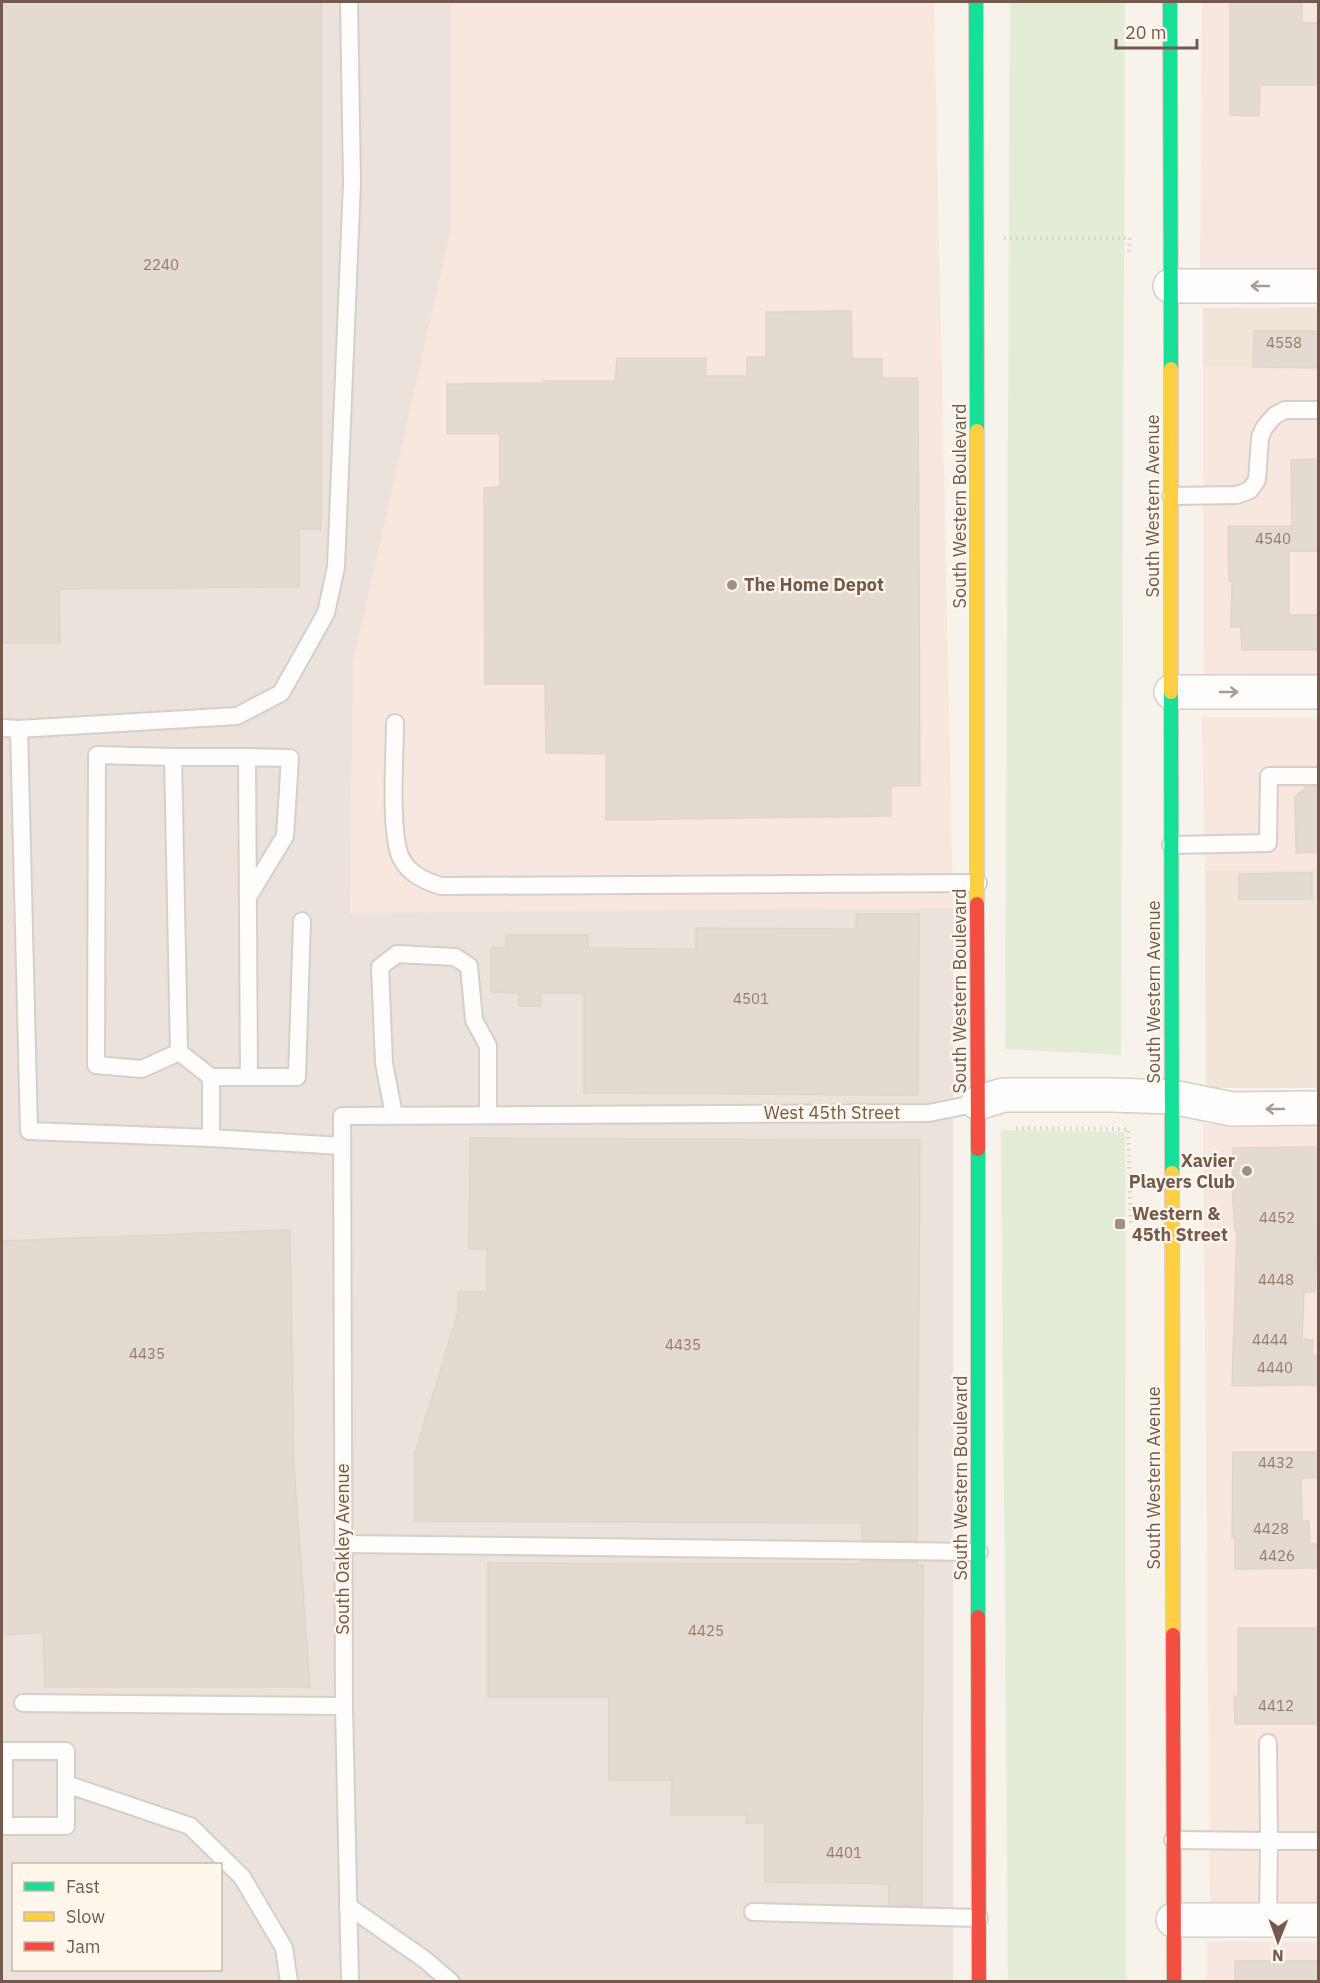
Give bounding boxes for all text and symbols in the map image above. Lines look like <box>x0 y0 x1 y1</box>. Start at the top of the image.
scale bar <box>1116 12 1197 50</box>
text: 20 m <box>1125 21 1167 44</box>
house number: 2240 <box>143 255 179 274</box>
one-way arrow <box>1251 280 1271 292</box>
house number: 4558 <box>1266 333 1302 352</box>
street label: South Western Boulevard <box>948 404 971 608</box>
street label: South Western Avenue <box>1141 414 1164 598</box>
house number: 4540 <box>1255 529 1291 548</box>
place label: The Home Depot <box>744 573 884 596</box>
marker: The Home Depot <box>725 578 739 592</box>
one-way arrow <box>1219 686 1239 698</box>
street label: South Western Boulevard <box>948 889 971 1093</box>
street label: South Western Avenue <box>1142 900 1165 1084</box>
house number: 4501 <box>733 989 769 1008</box>
street label: West 45th Street <box>764 1101 900 1124</box>
one-way arrow <box>1266 1103 1286 1114</box>
place label: Xavier Players Club <box>1129 1149 1235 1193</box>
marker: Xavier Players Club <box>1240 1164 1254 1178</box>
place label: Western & 45th Street <box>1132 1202 1228 1246</box>
house number: 4452 <box>1259 1208 1295 1227</box>
marker: Western & 45th Street <box>1113 1217 1127 1231</box>
house number: 4448 <box>1258 1270 1294 1289</box>
house number: 4444 <box>1252 1330 1288 1349</box>
house number: 4435 <box>665 1335 701 1354</box>
house number: 4435 <box>129 1344 165 1363</box>
house number: 4440 <box>1257 1358 1293 1377</box>
street label: South Western Boulevard <box>949 1376 972 1580</box>
street label: South Western Avenue <box>1142 1386 1165 1570</box>
house number: 4432 <box>1258 1453 1294 1472</box>
street label: South Oakley Avenue <box>331 1463 354 1635</box>
house number: 4428 <box>1253 1519 1289 1538</box>
house number: 4426 <box>1259 1546 1295 1565</box>
house number: 4425 <box>688 1621 724 1640</box>
house number: 4412 <box>1258 1696 1294 1715</box>
house number: 4401 <box>826 1843 862 1862</box>
legend <box>12 1863 222 1971</box>
text: Fast <box>66 1875 100 1898</box>
text: Slow <box>66 1905 105 1928</box>
north arrow <box>1248 1911 1308 1971</box>
text: Jam <box>66 1935 101 1958</box>
text: N <box>1272 1946 1284 1966</box>

